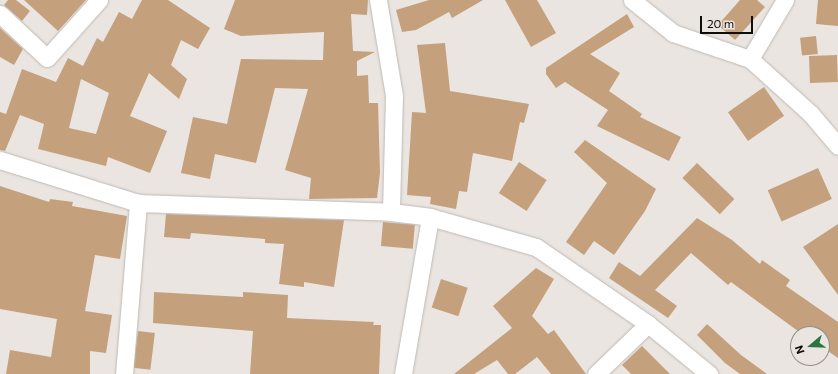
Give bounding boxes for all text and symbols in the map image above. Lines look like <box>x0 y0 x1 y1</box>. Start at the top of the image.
scale bar <box>702 8 755 34</box>
text: 20 m <box>707 16 734 30</box>
north arrow <box>790 326 830 366</box>
text: N <box>792 344 807 356</box>

